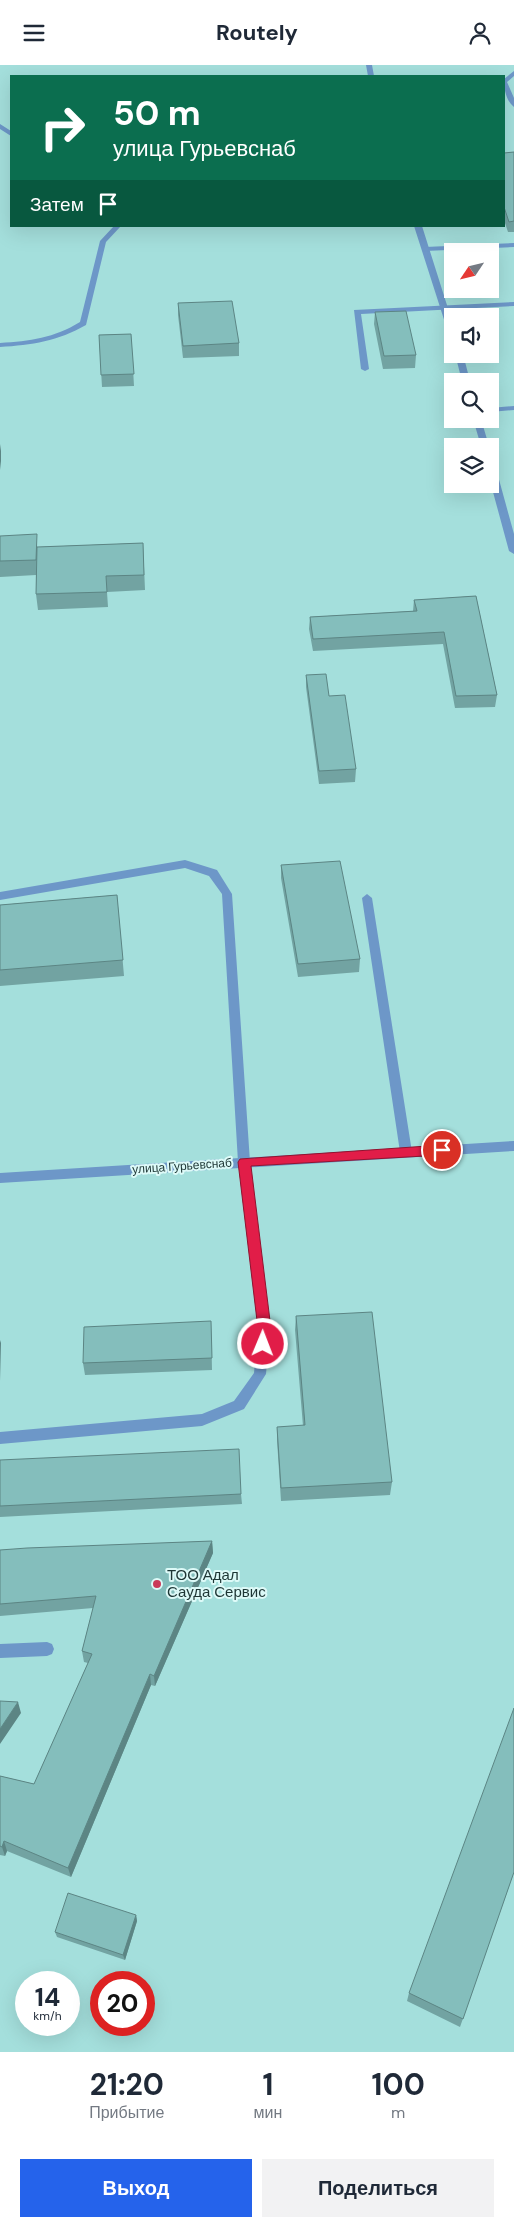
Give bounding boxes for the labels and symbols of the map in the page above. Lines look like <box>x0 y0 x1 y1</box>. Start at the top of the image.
north arrow <box>444 243 499 297</box>
pin <box>421 1129 463 1171</box>
street label: улица Гурьевснаб <box>132 1155 232 1177</box>
position arrow <box>236 1317 288 1369</box>
place label: ТОО Адал Сауда Сервис <box>167 1565 266 1602</box>
marker: ТОО Адал Сауда Сервис <box>151 1578 163 1590</box>
speed limit sign: 20 <box>90 1971 155 2036</box>

